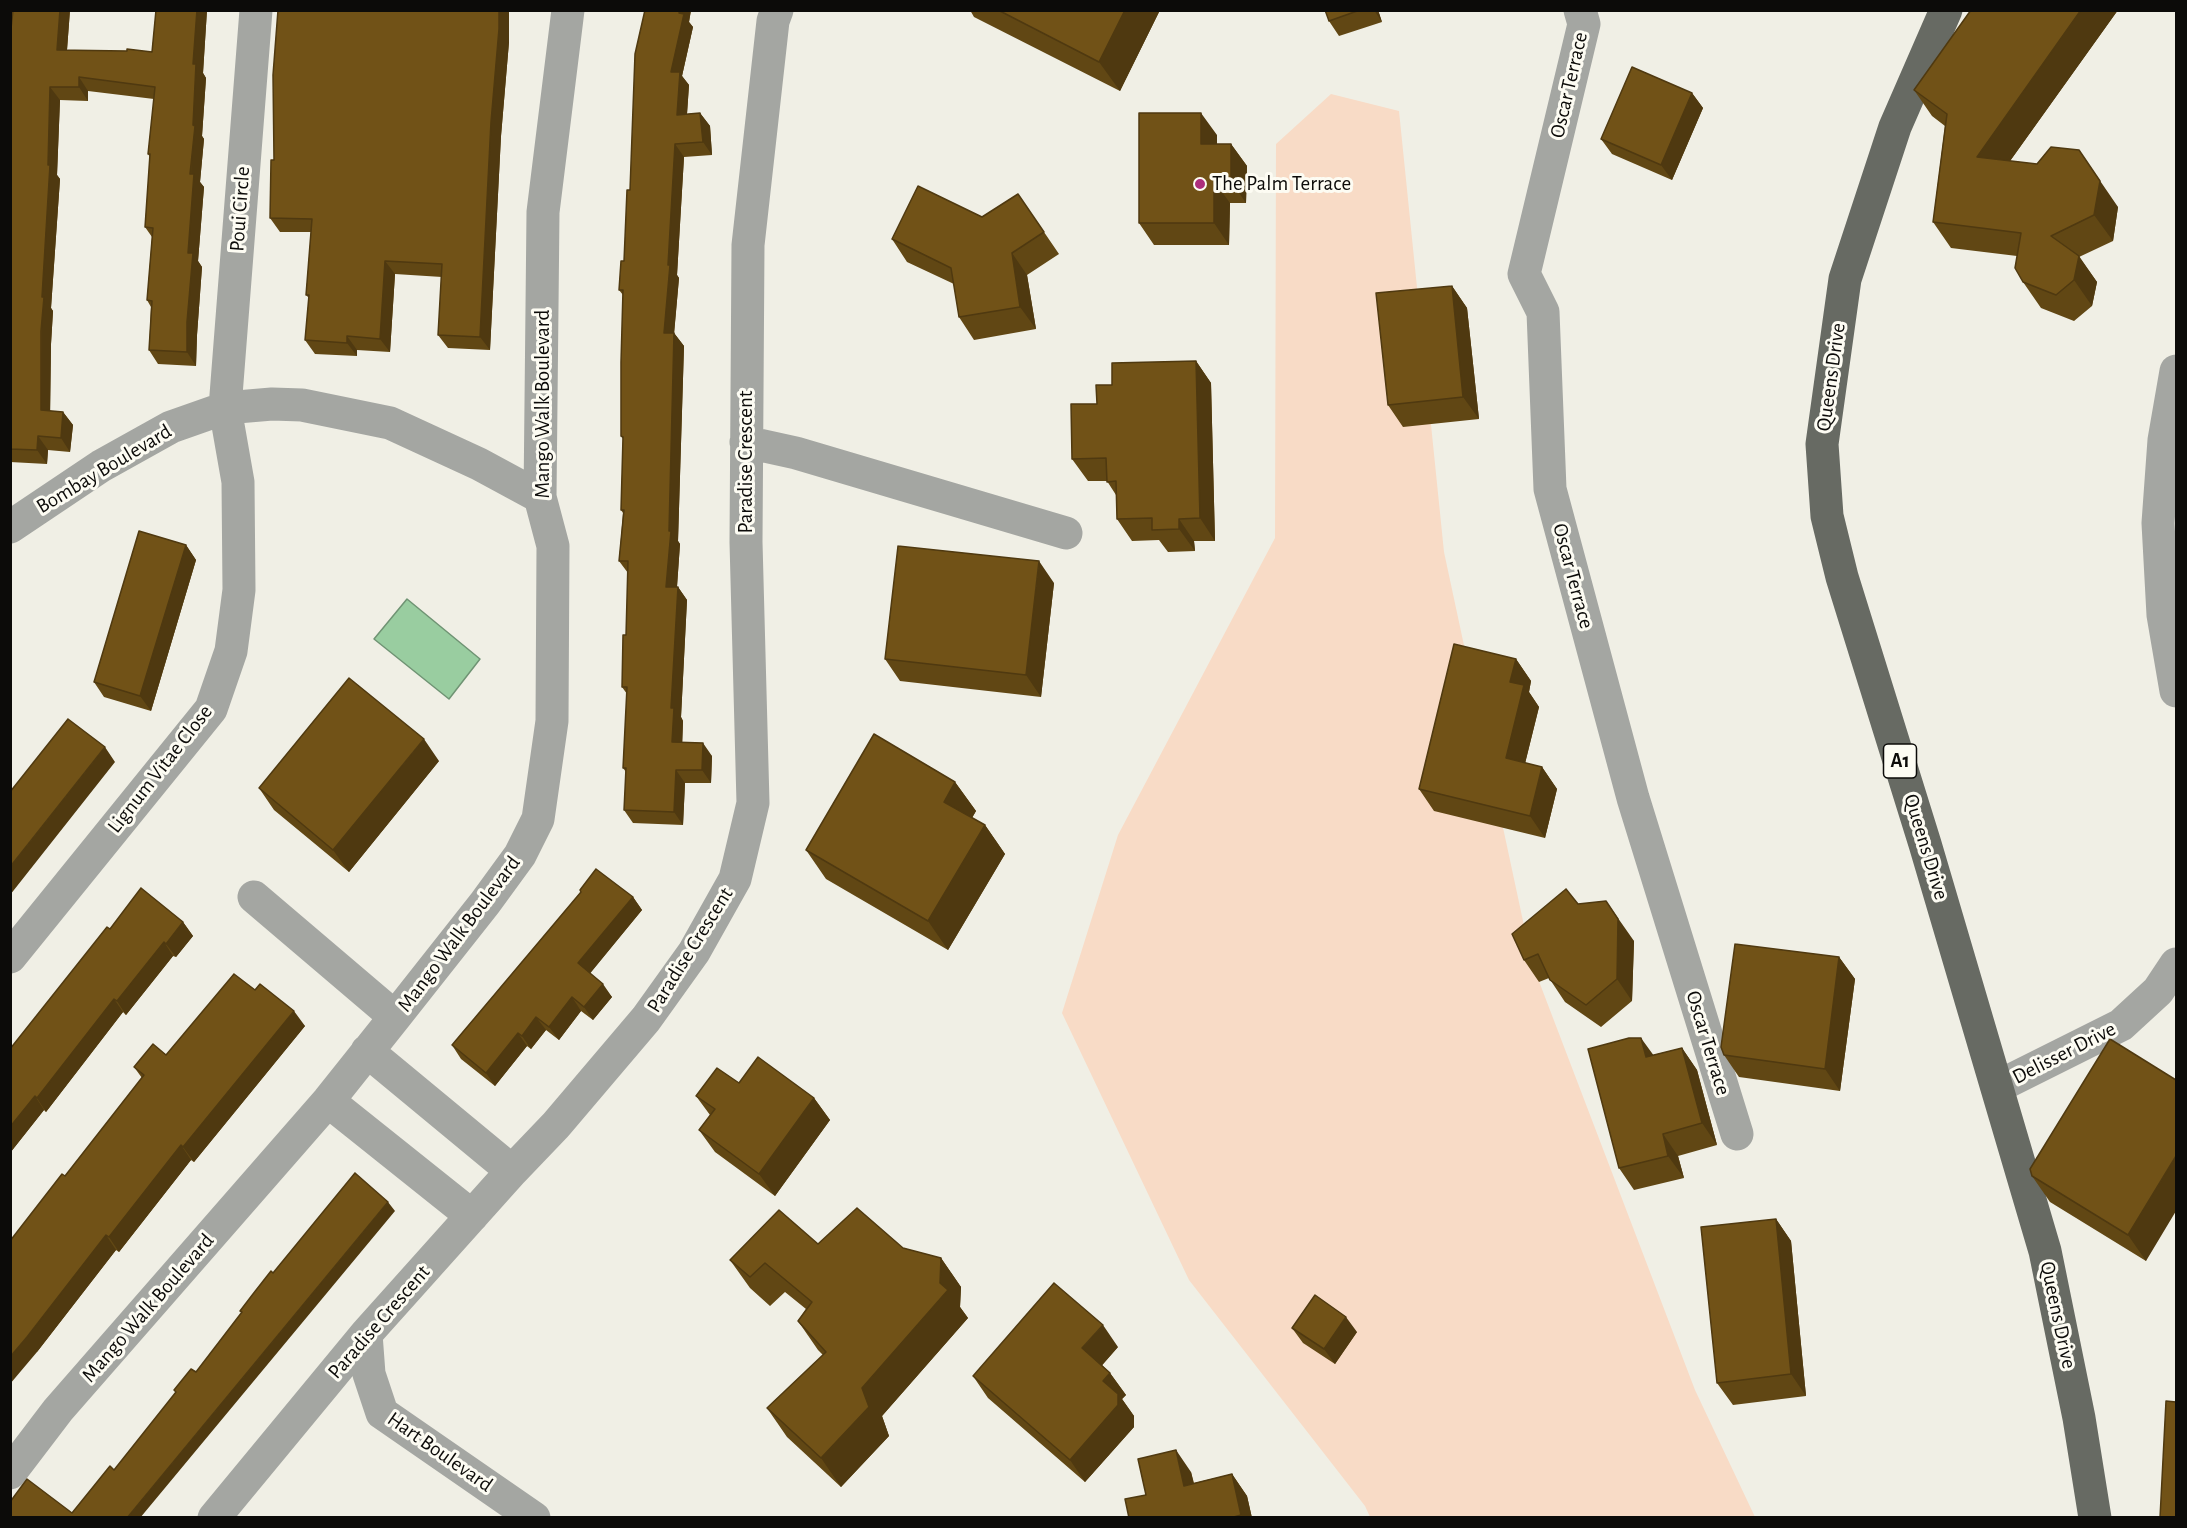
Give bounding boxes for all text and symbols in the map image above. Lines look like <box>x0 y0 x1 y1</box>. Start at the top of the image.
street label: Oscar Terrace <box>1545 29 1593 141</box>
street label: Poui Circle <box>224 166 256 252</box>
place label: The Palm Terrace <box>1212 171 1351 197</box>
marker: The Palm Terrace <box>1193 177 1207 191</box>
street label: Mango Walk Boulevard <box>530 310 556 498</box>
street label: Queens Drive <box>1811 321 1851 433</box>
street label: Paradise Crescent <box>733 390 759 534</box>
street label: Bombay Boulevard <box>32 419 176 519</box>
street label: Oscar Terrace <box>1547 521 1599 631</box>
street label: Lignum Vitae Close <box>102 700 218 838</box>
road number: A1 <box>1884 744 1916 778</box>
street label: Queens Drive <box>1898 791 1954 903</box>
street label: Mango Walk Boulevard <box>392 851 526 1017</box>
street label: Paradise Crescent <box>641 883 739 1017</box>
street label: Oscar Terrace <box>1680 988 1736 1098</box>
street label: Delisser Drive <box>2008 1016 2120 1090</box>
street label: Mango Walk Boulevard <box>77 1228 219 1388</box>
street label: Queens Drive <box>2034 1259 2082 1371</box>
street label: Paradise Crescent <box>323 1260 435 1384</box>
street label: Hart Boulevard <box>382 1406 498 1498</box>

